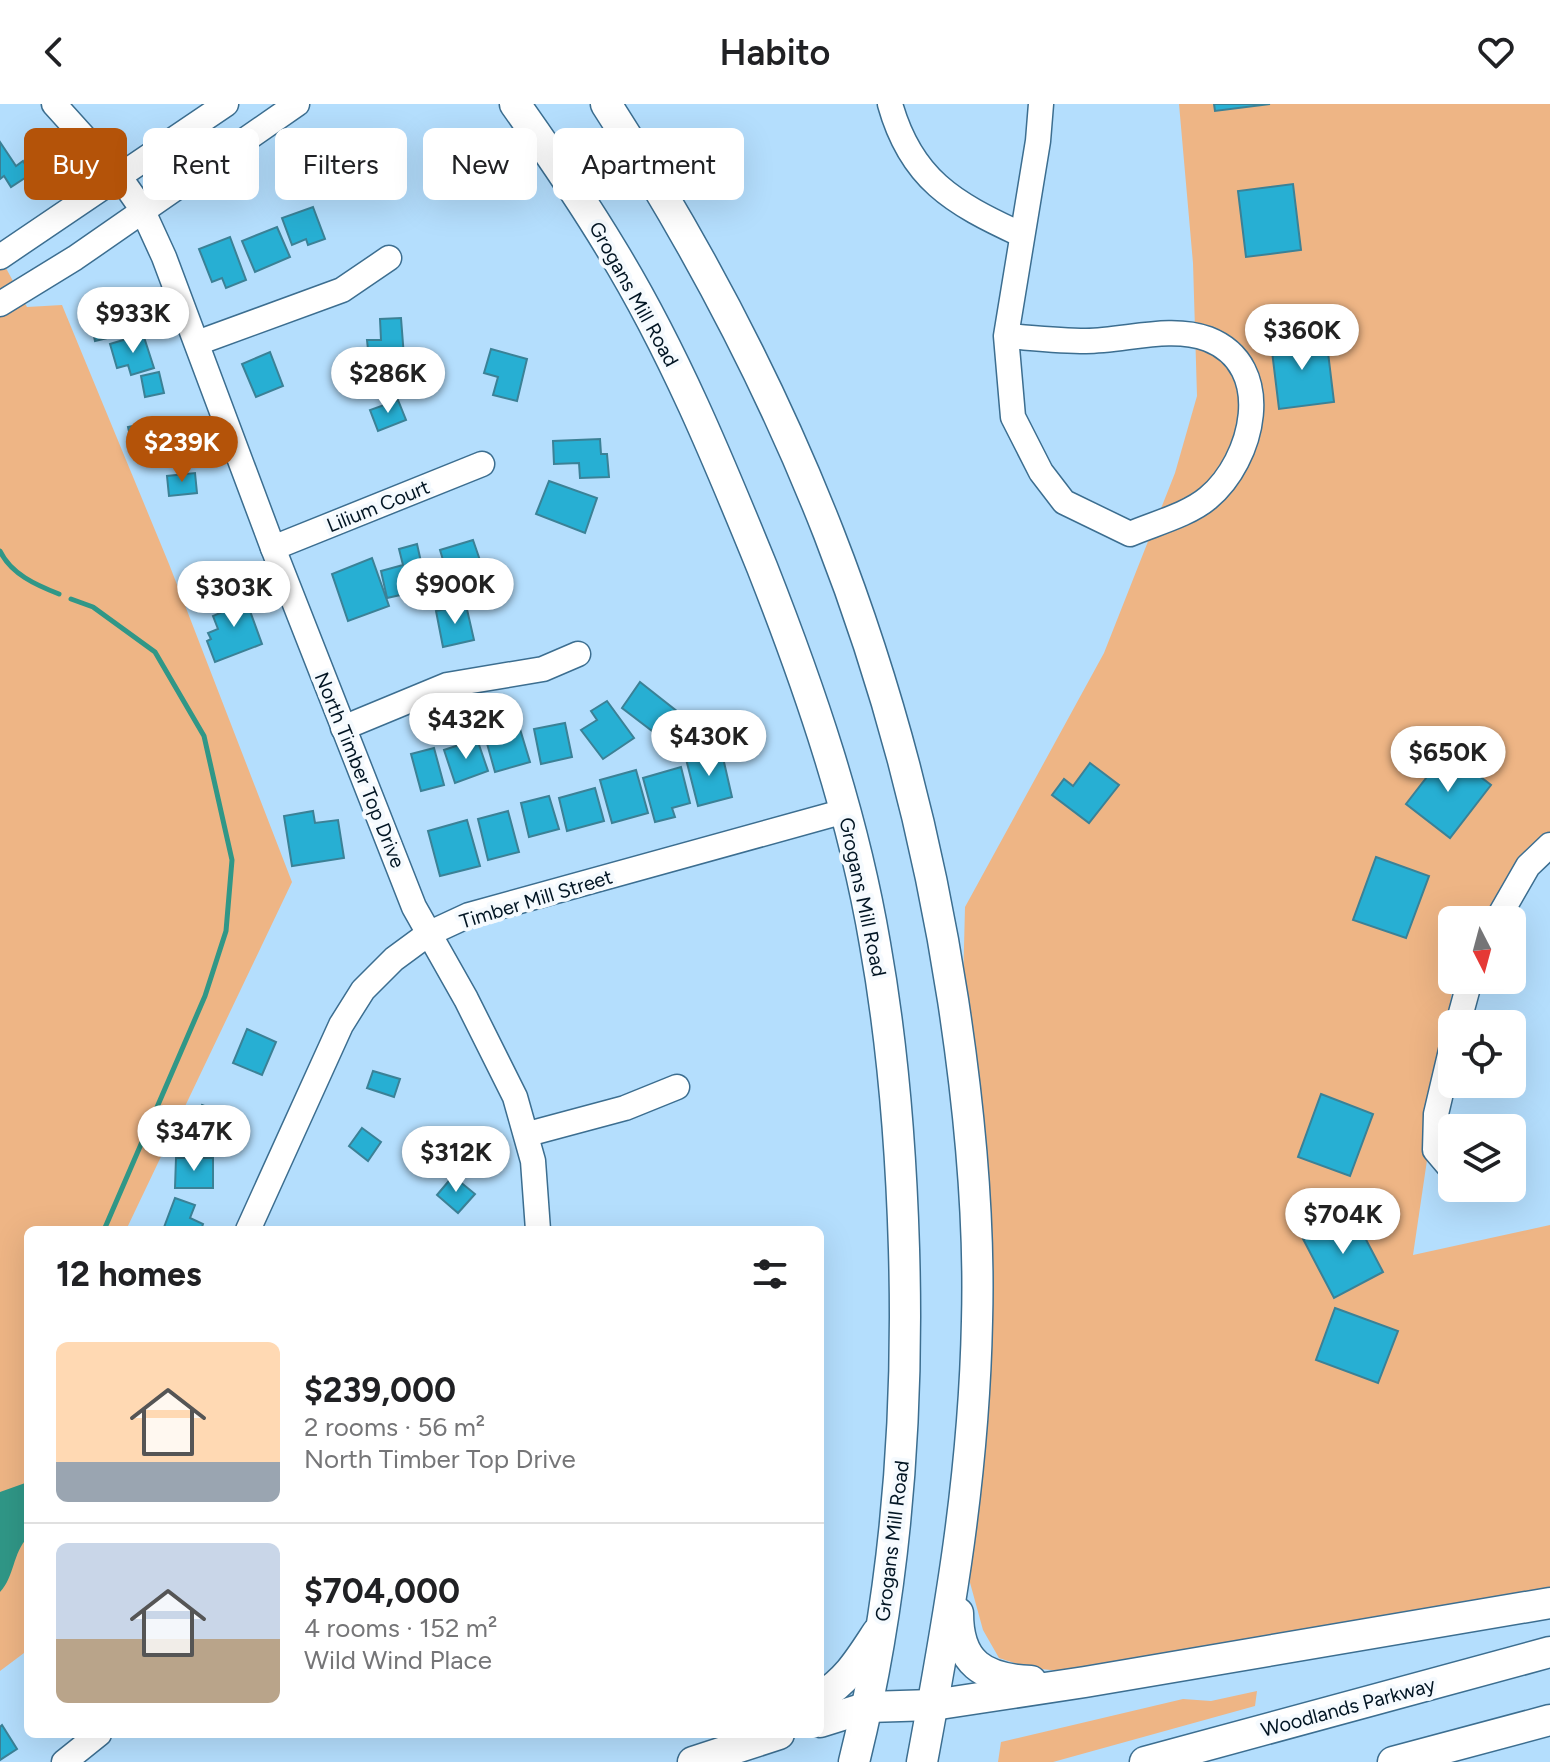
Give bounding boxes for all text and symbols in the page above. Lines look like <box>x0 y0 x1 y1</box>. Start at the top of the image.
icon: back <box>32 30 76 74</box>
icon: heart <box>1474 30 1518 74</box>
text: Habito <box>719 31 831 74</box>
chip: Buy <box>24 128 127 200</box>
chip: Rent <box>143 128 259 200</box>
chip: Filters <box>275 128 407 200</box>
chip: New <box>423 128 537 200</box>
chip: Apartment <box>553 128 744 200</box>
street label: Grogans Mill Road <box>584 217 684 371</box>
pin: $933K <box>77 287 189 355</box>
text: $933K <box>95 297 171 329</box>
pin: $360K <box>1246 304 1358 372</box>
text: $360K <box>1263 314 1341 346</box>
pin: $286K <box>332 347 444 415</box>
text: $286K <box>349 357 427 389</box>
pin: $239K <box>126 416 238 484</box>
text: $239K <box>144 426 220 458</box>
street label: Lilium Court <box>323 475 433 537</box>
pin: $900K <box>399 558 511 626</box>
pin: $303K <box>178 561 290 629</box>
text: $900K <box>415 568 495 600</box>
text: $303K <box>195 571 273 603</box>
street label: North Timber Top Drive <box>310 669 410 871</box>
pin: $432K <box>410 693 522 761</box>
text: $432K <box>427 703 505 735</box>
pin: $430K <box>653 710 765 778</box>
text: $430K <box>669 720 749 752</box>
pin: $650K <box>1392 726 1504 794</box>
text: $650K <box>1409 736 1487 768</box>
street label: Grogans Mill Road <box>834 815 892 979</box>
street label: Timber Mill Street <box>457 864 615 934</box>
north arrow <box>1438 906 1526 994</box>
map controls <box>1438 906 1526 1202</box>
button: locate <box>1438 1010 1526 1098</box>
pin: $347K <box>138 1105 250 1173</box>
button: layers <box>1438 1114 1526 1202</box>
text: $347K <box>155 1115 233 1147</box>
pin: $312K <box>400 1126 512 1194</box>
text: $312K <box>420 1136 492 1168</box>
pin: $704K <box>1287 1188 1399 1256</box>
text: $704K <box>1303 1198 1383 1230</box>
icon: filters <box>748 1252 792 1296</box>
text: 12 homes <box>56 1254 202 1295</box>
text: $239,000 <box>304 1370 456 1411</box>
icon: home <box>120 1374 216 1470</box>
text: 2 rooms · 56 m² <box>304 1411 485 1443</box>
text: North Timber Top Drive <box>304 1443 576 1475</box>
street label: Grogans Mill Road <box>870 1459 914 1623</box>
text: $704,000 <box>304 1571 460 1612</box>
icon: home <box>120 1575 216 1671</box>
text: 4 rooms · 152 m² <box>304 1612 497 1644</box>
text: Wild Wind Place <box>304 1644 492 1676</box>
street label: Woodlands Parkway <box>1258 1672 1438 1742</box>

